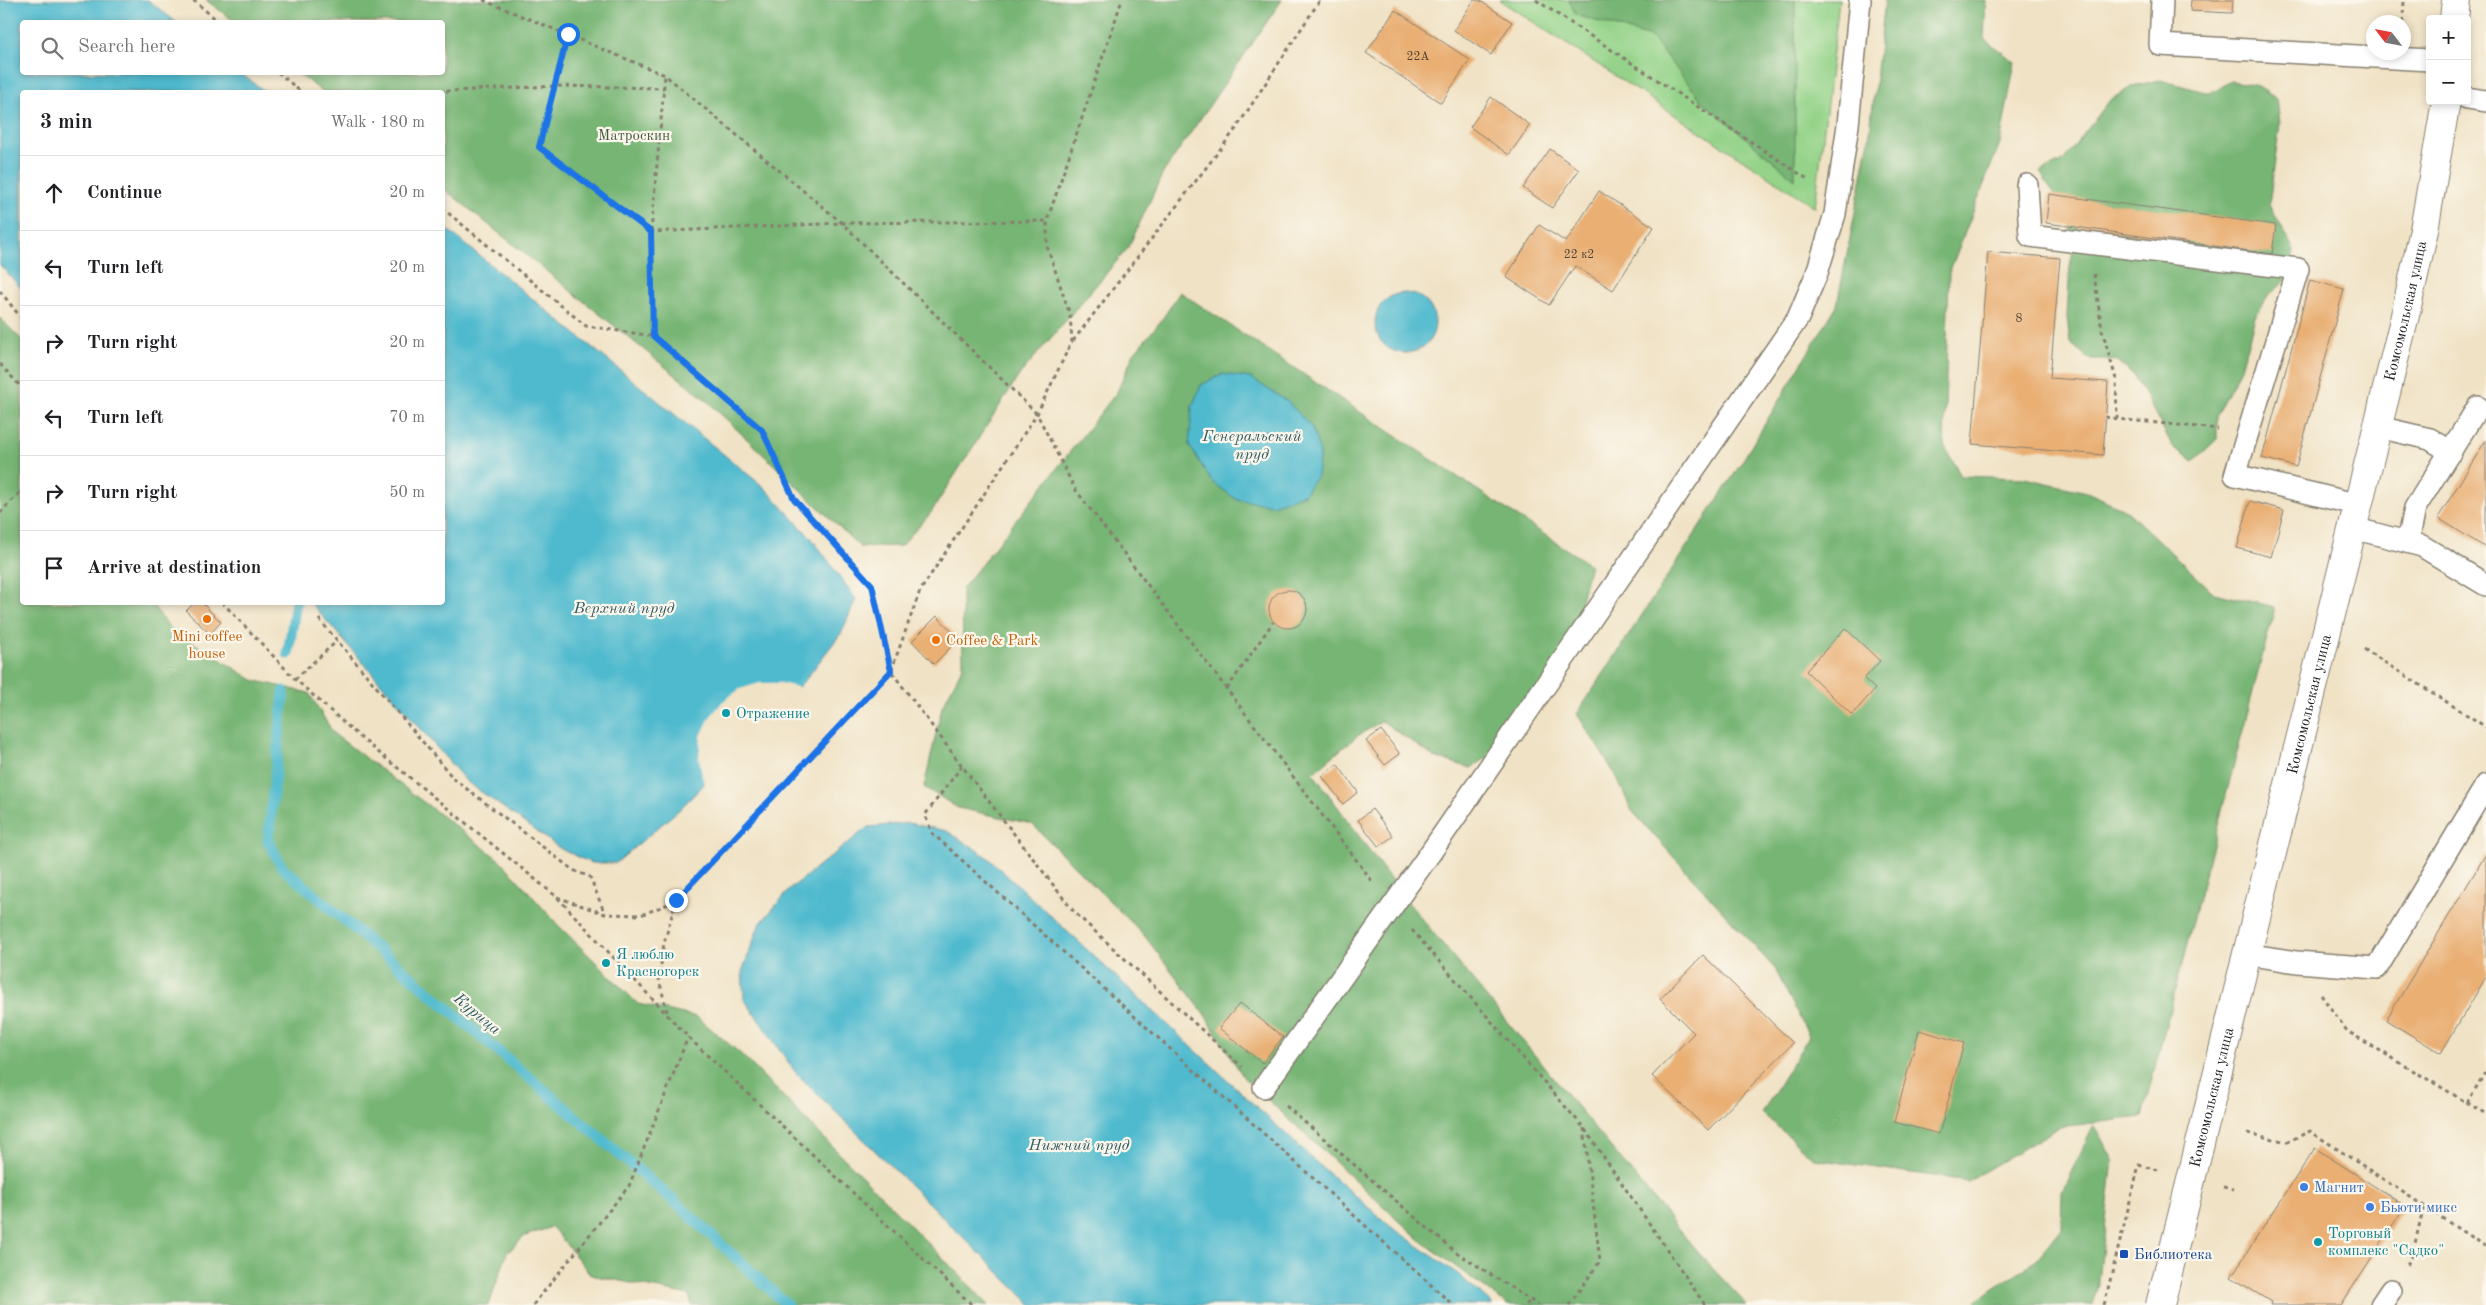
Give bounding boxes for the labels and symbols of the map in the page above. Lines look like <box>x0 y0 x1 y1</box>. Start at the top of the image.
north arrow <box>2366 15 2411 60</box>
route start <box>557 23 580 46</box>
house number: 22А <box>1406 51 1430 63</box>
park label: Матроскин <box>598 129 670 144</box>
street label: Комсомольская улица <box>2383 239 2430 383</box>
house number: 22 к2 <box>1564 249 1594 261</box>
house number: 8 <box>2016 313 2023 325</box>
water label: Генеральский пруд <box>1201 429 1302 463</box>
water label: Верхний пруд <box>572 601 675 617</box>
marker: Mini coffee house <box>201 613 213 625</box>
place label: Mini coffee house <box>172 630 242 662</box>
street label: Комсомольская улица <box>2286 632 2335 776</box>
marker: Coffee & Park <box>930 634 942 646</box>
place label: Coffee & Park <box>946 634 1038 649</box>
marker: Отражение <box>720 707 732 719</box>
place label: Отражение <box>736 707 810 722</box>
route end <box>665 889 688 912</box>
place label: Я люблю Красногорск <box>616 948 700 980</box>
marker: Я люблю Красногорск <box>600 957 612 969</box>
water label: Курица <box>450 990 503 1039</box>
street label: Комсомольская улица <box>2188 1026 2238 1169</box>
water label: Нижний пруд <box>1028 1138 1129 1154</box>
marker: Магнит <box>2298 1181 2310 1193</box>
place label: Магнит <box>2314 1181 2364 1196</box>
marker: Бьюти микс <box>2364 1201 2376 1213</box>
place label: Бьюти микс <box>2380 1201 2457 1216</box>
place label: Торговый комплекс "Садко" <box>2328 1227 2444 1259</box>
marker: Торговый комплекс "Садко" <box>2312 1236 2324 1248</box>
marker: Библиотека <box>2118 1248 2130 1260</box>
place label: Библиотека <box>2134 1248 2213 1263</box>

